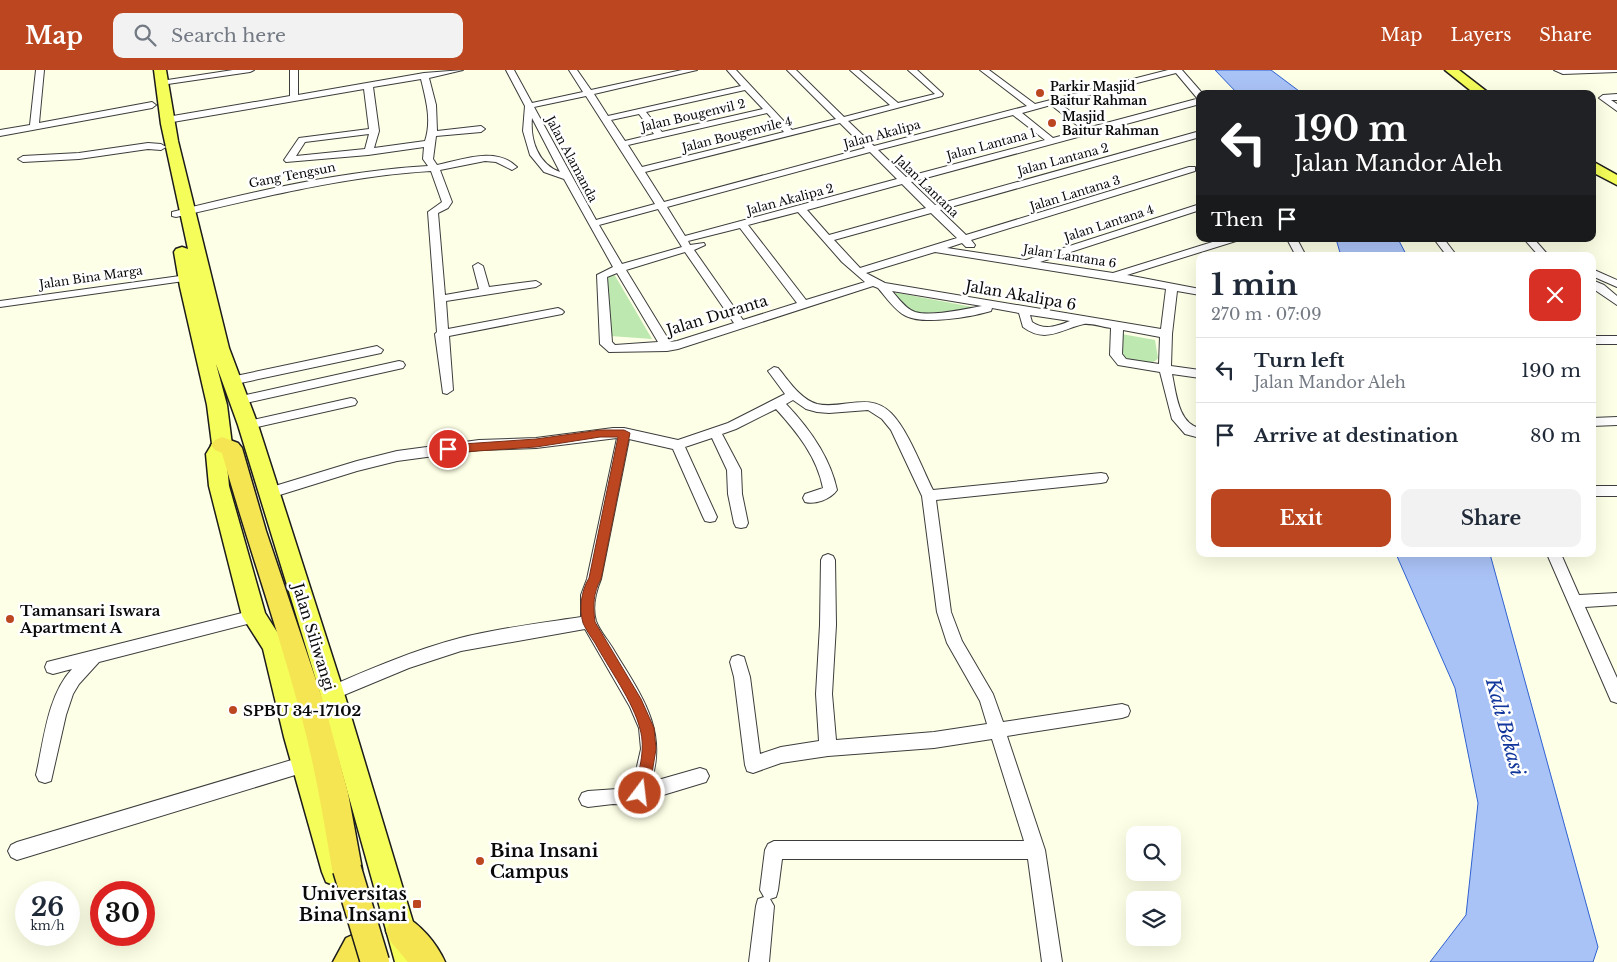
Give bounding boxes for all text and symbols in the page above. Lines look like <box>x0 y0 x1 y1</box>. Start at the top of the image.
search box <box>113 13 463 58</box>
text: Map <box>25 21 83 50</box>
icon: search <box>131 21 159 49</box>
text: Search here <box>171 24 286 47</box>
text: Map <box>1381 24 1422 46</box>
text: Layers <box>1450 24 1511 46</box>
text: Share <box>1539 24 1592 46</box>
place label: Parkir Masjid Baitur Rahman <box>1050 79 1147 108</box>
marker: Parkir Masjid Baitur Rahman <box>1034 87 1046 99</box>
street label: Jalan Bougenvil 2 <box>637 96 747 135</box>
text: 190 m <box>1294 107 1407 150</box>
place label: Masjid Baitur Rahman <box>1062 109 1159 138</box>
icon: left <box>1211 110 1276 175</box>
street label: Jalan Alamanda <box>542 112 601 205</box>
street label: Jalan Bougenvile 4 <box>678 113 794 155</box>
street label: Jalan Akalipa <box>840 116 922 152</box>
marker: Masjid Baitur Rahman <box>1046 117 1058 129</box>
street label: Jalan Lantana 1 <box>943 125 1037 164</box>
street label: Jalan Lantana 2 <box>1014 140 1110 179</box>
street label: Jalan Lantana <box>891 150 962 220</box>
text: Jalan Mandor Aleh <box>1294 150 1503 177</box>
street label: Gang Tengsun <box>247 159 337 191</box>
street label: Jalan Lantana 3 <box>1026 172 1122 214</box>
street label: Jalan Akalipa 2 <box>743 180 835 218</box>
street label: Jalan Lantana 4 <box>1060 201 1156 245</box>
icon: arrive <box>1273 205 1301 233</box>
text: Then <box>1211 208 1263 231</box>
street label: Jalan Lantana 6 <box>1020 241 1118 271</box>
street label: Jalan Bina Marga <box>36 262 144 292</box>
text: 1 min <box>1211 266 1298 303</box>
button: close <box>1529 269 1581 321</box>
street label: Jalan Akalipa 6 <box>962 276 1078 314</box>
street label: Jalan Duranta <box>662 290 770 340</box>
text: 270 m · 07:09 <box>1211 304 1322 324</box>
text: Turn left <box>1254 349 1345 372</box>
icon: left <box>1211 356 1239 384</box>
text: 190 m <box>1521 359 1581 382</box>
text: Jalan Mandor Aleh <box>1254 372 1406 392</box>
icon: arrive <box>1211 421 1239 449</box>
text: Arrive at destination <box>1254 424 1458 447</box>
text: 80 m <box>1530 424 1581 447</box>
pin <box>427 428 469 470</box>
icon: arrive <box>434 435 462 463</box>
button: Exit <box>1211 489 1391 547</box>
button: Share <box>1401 489 1581 547</box>
street label: Jalan Siliwangi <box>288 579 339 693</box>
place label: Tamansari Iswara Apartment A <box>19 601 161 637</box>
marker: Tamansari Iswara Apartment A <box>4 613 16 625</box>
water label: Kali Bekasi <box>1481 675 1529 779</box>
place label: SPBU 34-17102 <box>243 701 362 720</box>
marker: SPBU 34-17102 <box>227 704 239 716</box>
position arrow <box>613 766 665 818</box>
map controls <box>1126 826 1181 946</box>
button: search <box>1126 826 1181 881</box>
place label: Bina Insani Campus <box>490 840 599 883</box>
marker: Bina Insani Campus <box>474 855 486 867</box>
speed limit sign: 30 <box>90 881 155 946</box>
place label: Universitas Bina Insani <box>299 883 407 926</box>
button: layers <box>1126 891 1181 946</box>
text: 26 <box>31 892 64 923</box>
marker: Universitas Bina Insani <box>411 898 423 910</box>
text: km/h <box>30 918 65 933</box>

